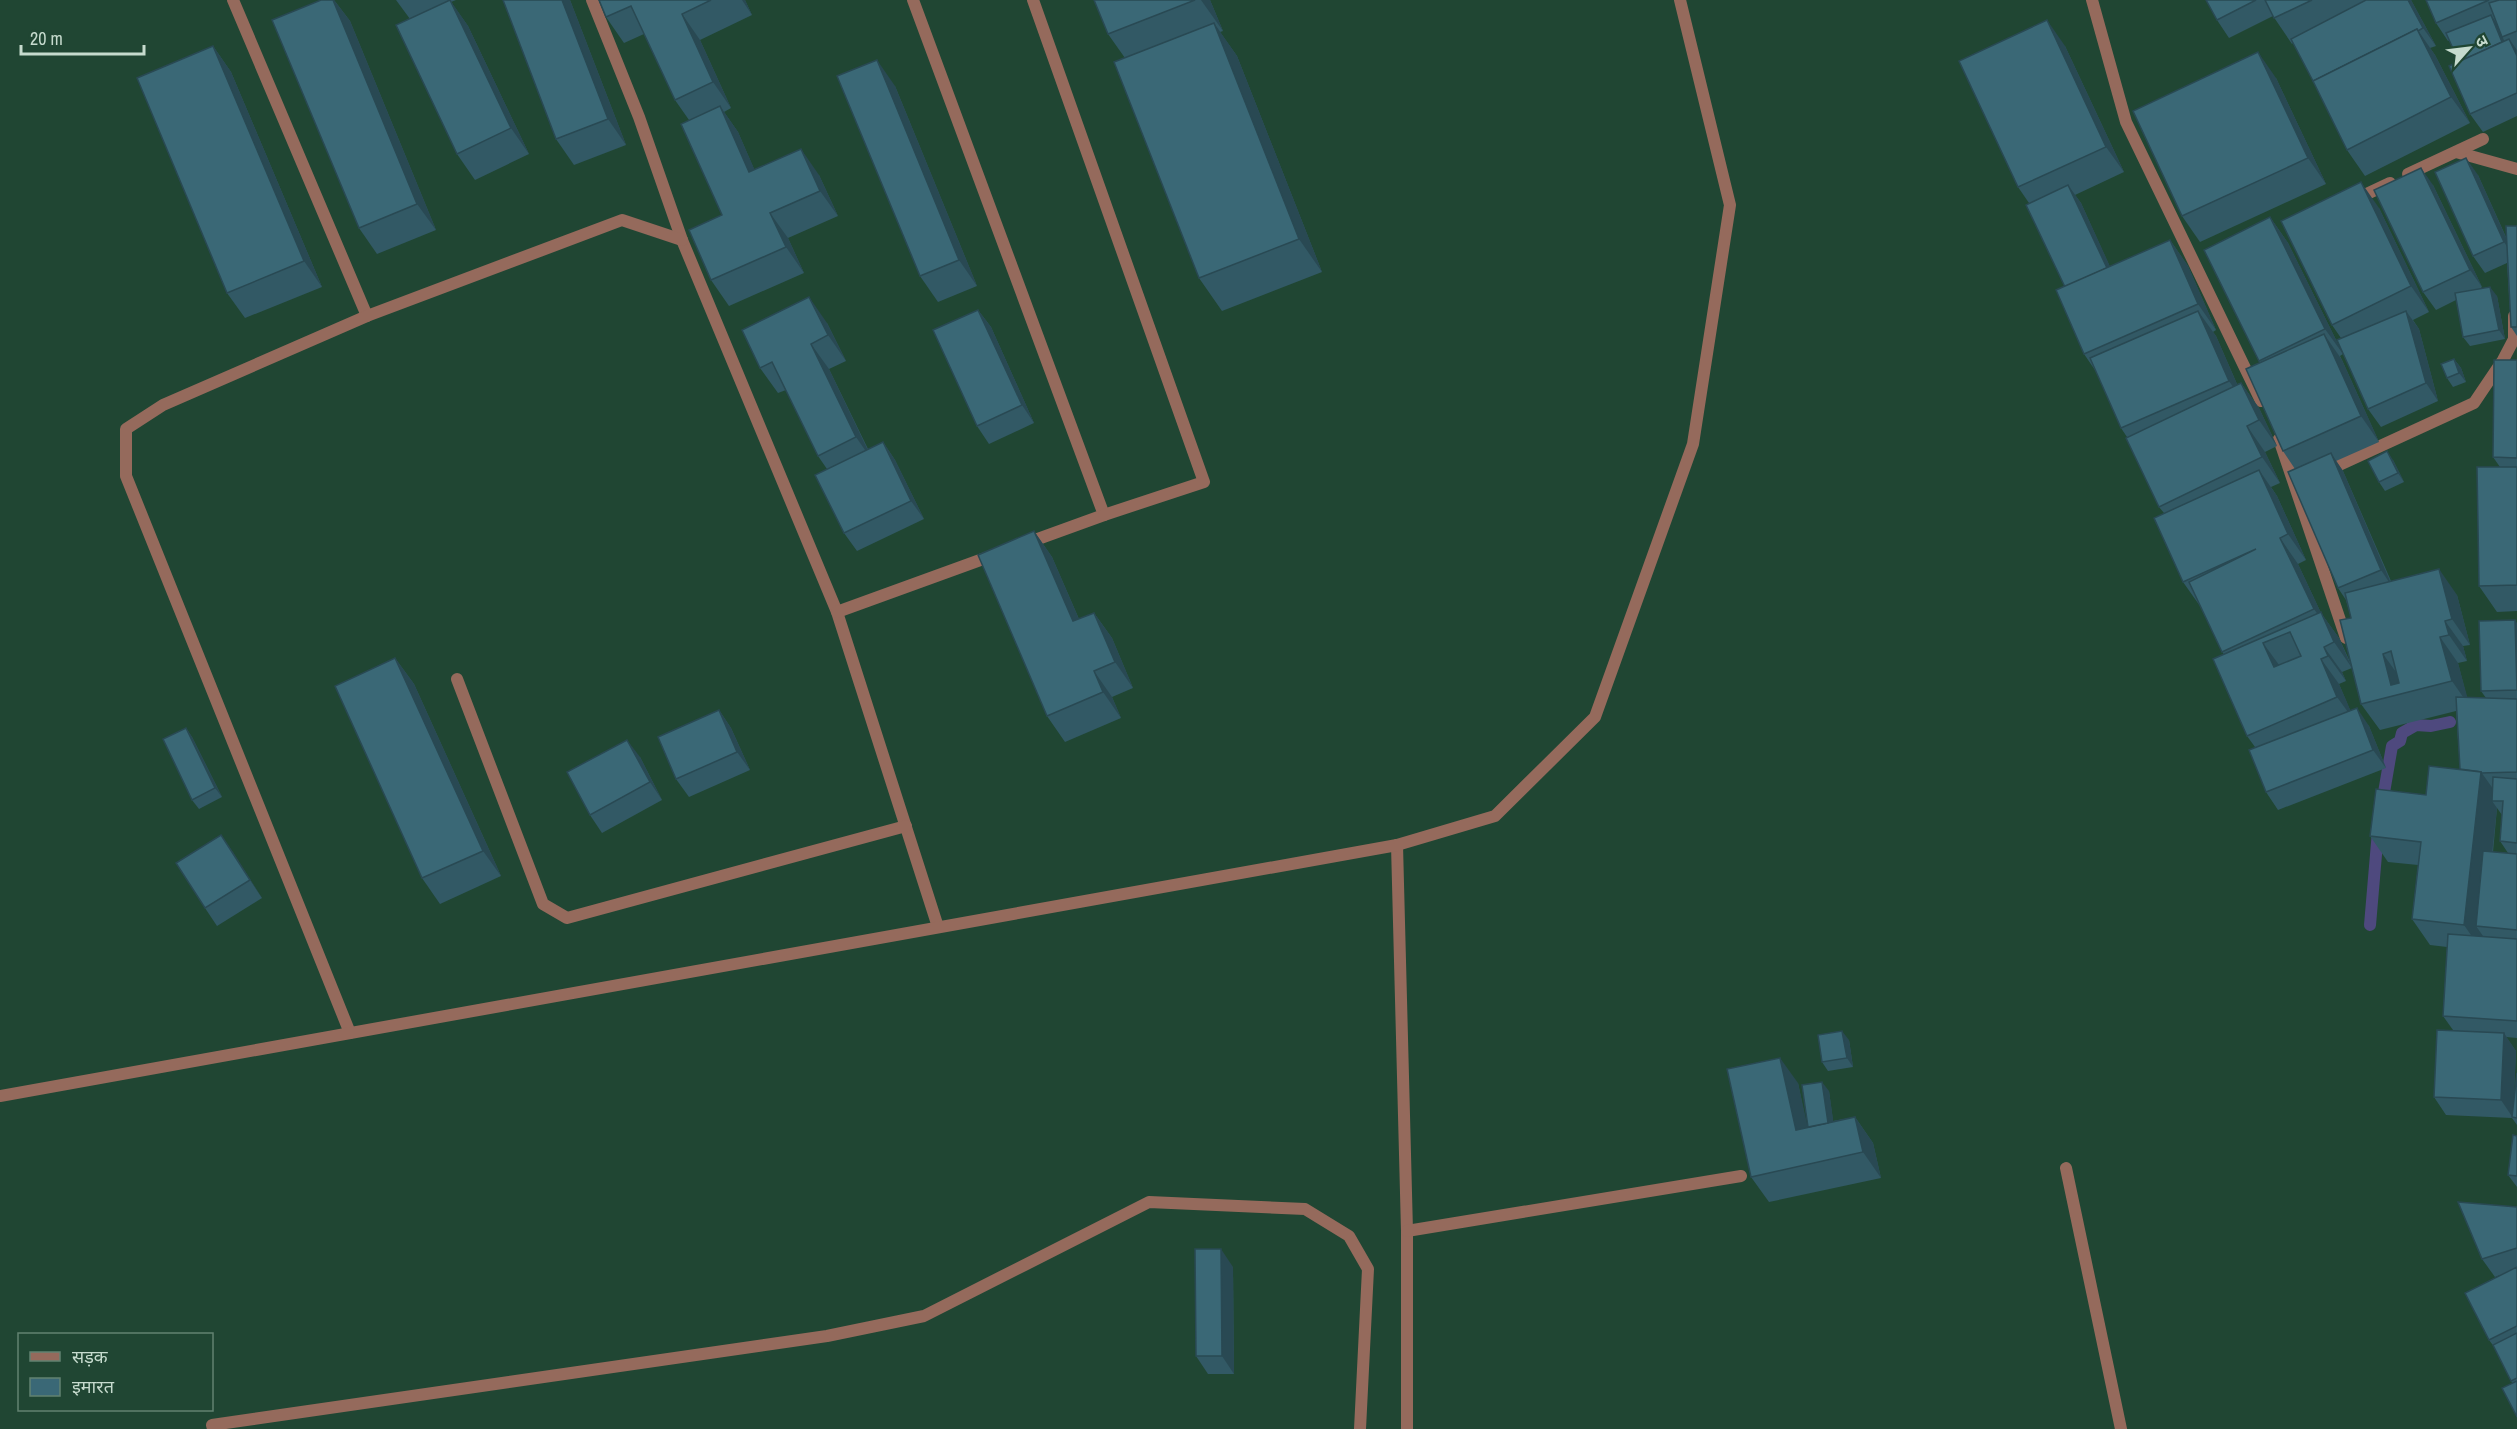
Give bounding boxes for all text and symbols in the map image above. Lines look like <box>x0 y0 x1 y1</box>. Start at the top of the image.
scale bar <box>21 18 144 56</box>
north arrow <box>2439 18 2499 78</box>
text: 20 m <box>30 26 63 51</box>
text: उ <box>2470 32 2494 51</box>
legend <box>18 1333 213 1411</box>
text: सड़क <box>72 1344 109 1369</box>
text: इमारत <box>72 1374 115 1399</box>

